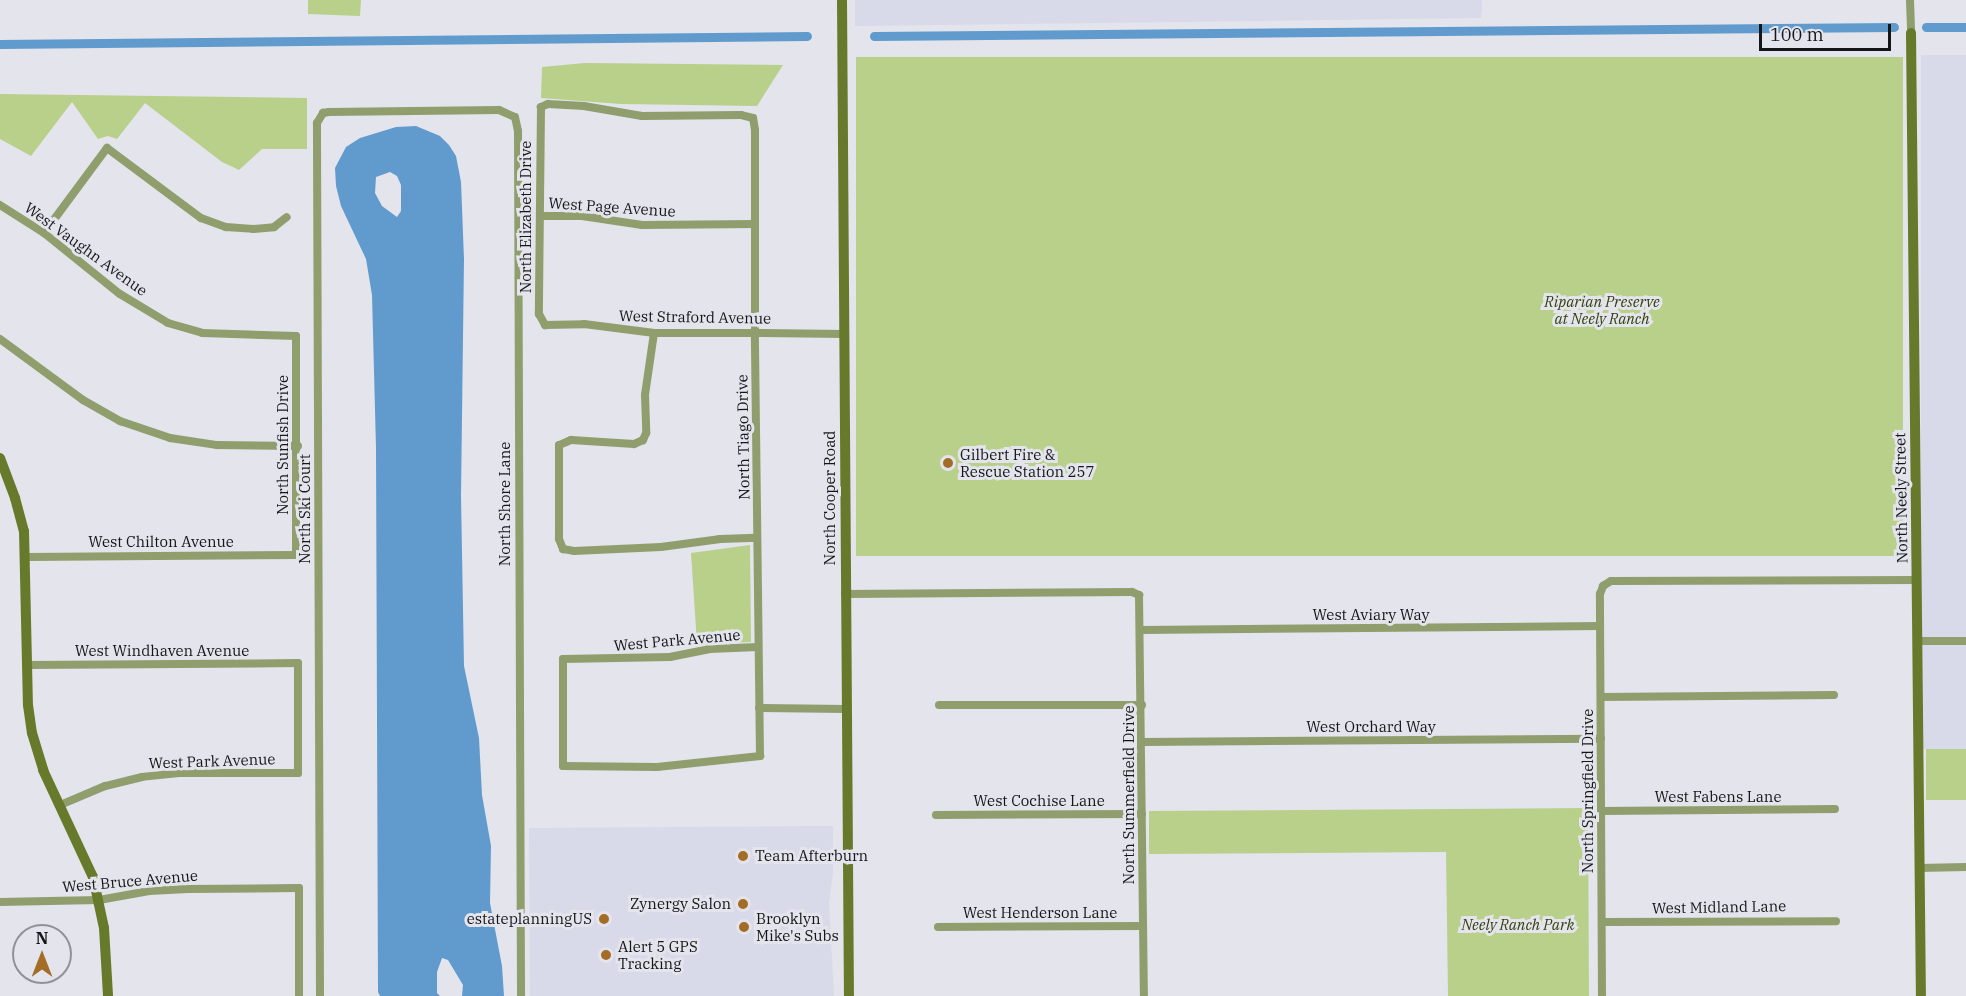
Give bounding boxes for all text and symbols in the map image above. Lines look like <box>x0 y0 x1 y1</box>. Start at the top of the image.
scale bar <box>1762 12 1894 50</box>
text: 100 m <box>1770 23 1824 46</box>
street label: North Elizabeth Drive <box>517 141 535 293</box>
street label: West Page Avenue <box>548 194 676 220</box>
street label: West Vaughn Avenue <box>21 198 151 300</box>
park label: Riparian Preserve at Neely Ranch <box>1544 292 1660 327</box>
street label: West Straford Avenue <box>619 307 771 327</box>
street label: North Tiago Drive <box>733 374 753 500</box>
street label: North Sunfish Drive <box>274 375 292 515</box>
street label: North Cooper Road <box>821 431 839 565</box>
street label: North Neely Street <box>1891 432 1911 564</box>
street label: North Shore Lane <box>496 442 514 566</box>
place label: Gilbert Fire & Rescue Station 257 <box>960 445 1094 480</box>
street label: North Ski Court <box>296 454 314 564</box>
marker: Gilbert Fire & Rescue Station 257 <box>941 456 955 470</box>
street label: West Chilton Avenue <box>88 533 234 551</box>
street label: West Aviary Way <box>1313 606 1429 624</box>
street label: West Park Avenue <box>613 626 741 654</box>
street label: West Windhaven Avenue <box>75 642 249 660</box>
street label: North Summerfield Drive <box>1120 705 1138 885</box>
street label: North Springfield Drive <box>1579 709 1597 873</box>
street label: West Orchard Way <box>1306 718 1436 736</box>
street label: West Park Avenue <box>148 750 276 772</box>
street label: West Fabens Lane <box>1655 788 1781 806</box>
street label: West Cochise Lane <box>973 792 1105 810</box>
place label: Team Afterburn <box>755 847 868 865</box>
marker: Team Afterburn <box>736 849 750 863</box>
street label: West Bruce Avenue <box>61 866 199 896</box>
place label: Zynergy Salon <box>630 895 731 913</box>
marker: Zynergy Salon <box>736 897 750 911</box>
street label: West Midland Lane <box>1652 897 1786 917</box>
street label: West Henderson Lane <box>963 904 1117 922</box>
place label: Brooklyn Mike's Subs <box>756 909 839 944</box>
place label: estateplanningUS <box>467 910 592 928</box>
marker: estateplanningUS <box>597 912 611 926</box>
park label: Neely Ranch Park <box>1461 916 1575 934</box>
marker: Brooklyn Mike's Subs <box>737 920 751 934</box>
north arrow <box>12 924 72 984</box>
text: N <box>36 928 48 948</box>
place label: Alert 5 GPS Tracking <box>618 937 698 972</box>
marker: Alert 5 GPS Tracking <box>599 948 613 962</box>

